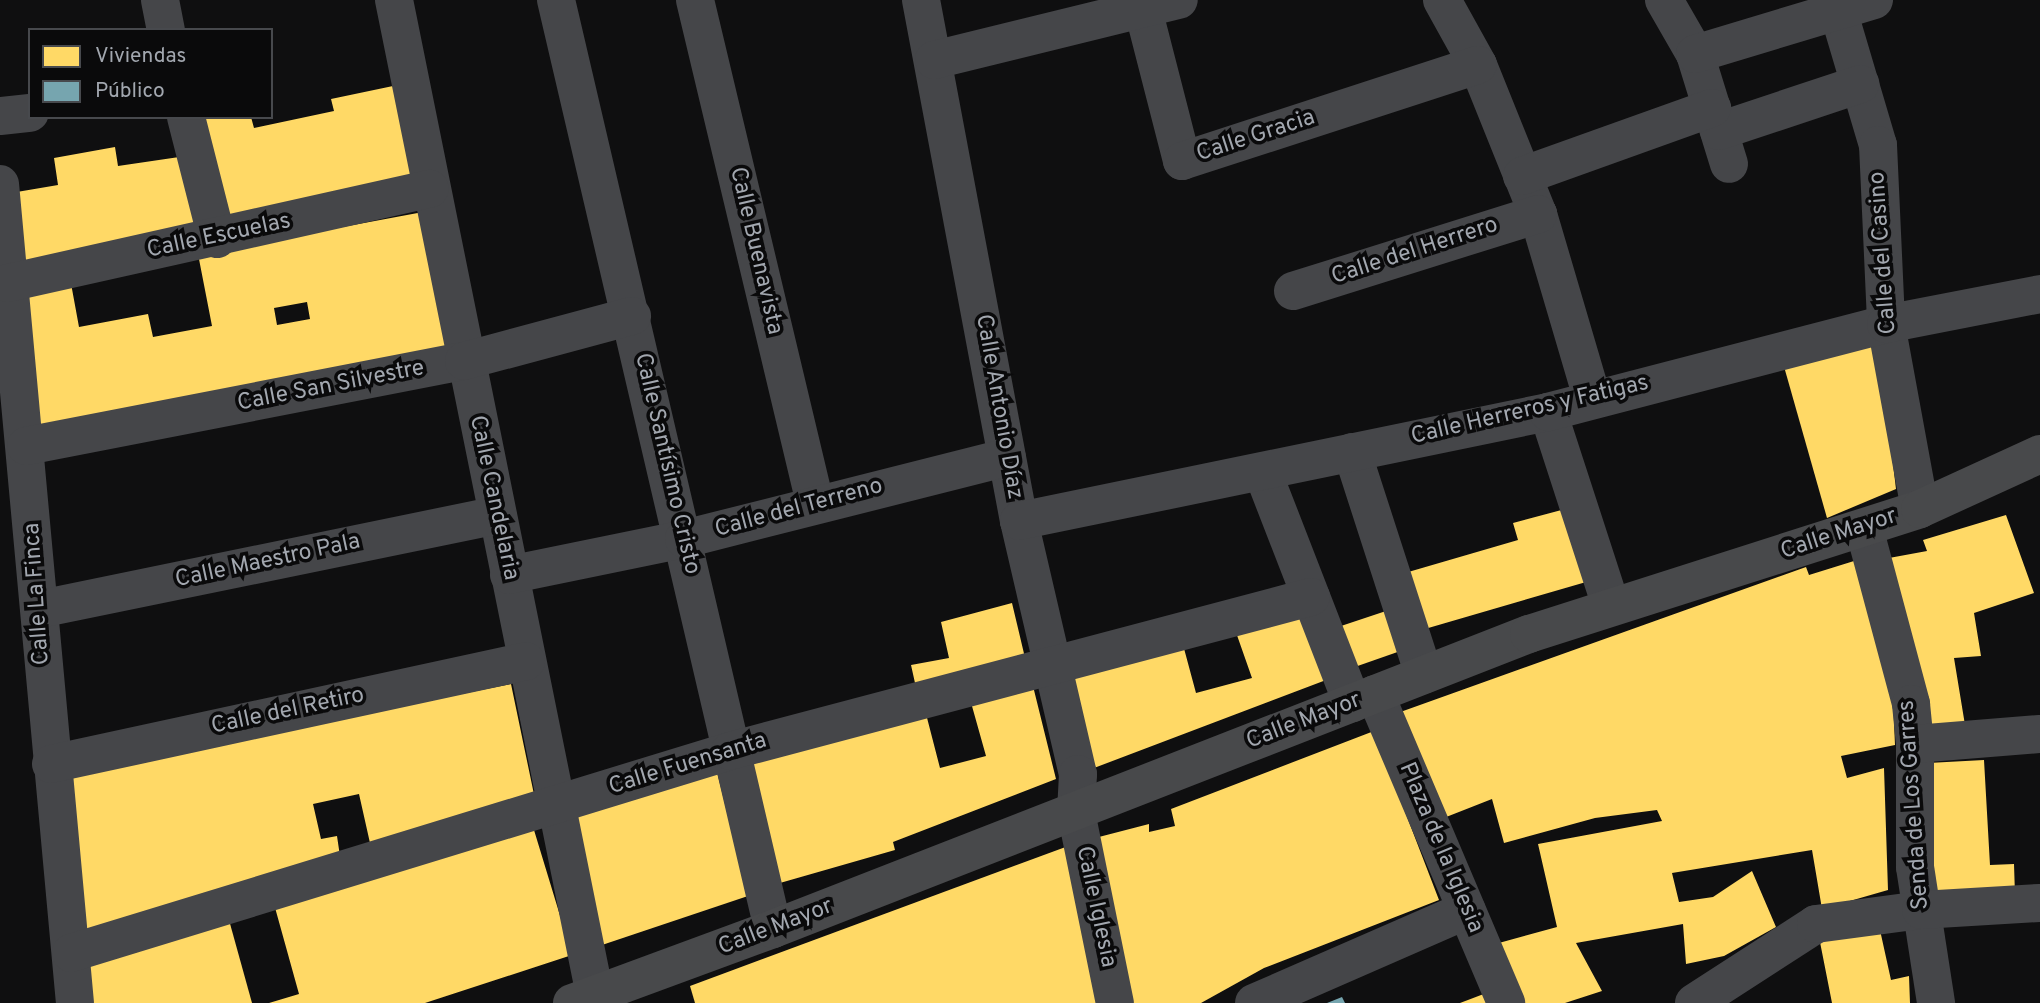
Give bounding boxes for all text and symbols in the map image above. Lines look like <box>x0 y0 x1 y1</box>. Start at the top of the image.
legend <box>28 28 273 119</box>
text: Viviendas <box>95 43 186 70</box>
text: Público <box>95 78 165 105</box>
street label: Calle Gracia <box>1193 105 1319 169</box>
street label: Calle Buenavista <box>722 164 788 338</box>
street label: Calle del Casino <box>1865 171 1903 335</box>
street label: Calle Escuelas <box>145 208 293 266</box>
street label: Calle del Herrero <box>1328 212 1502 292</box>
street label: Calle Antonio Díaz <box>968 312 1028 502</box>
street label: Calle Santísimo Cristo <box>627 351 705 577</box>
street label: Calle San Silvestre <box>235 355 427 419</box>
street label: Calle Herreros y Fatigas <box>1409 370 1651 452</box>
street label: Calle Candelaria <box>462 413 524 583</box>
street label: Calle del Terreno <box>712 473 886 545</box>
street label: Calle Mayor <box>1777 503 1901 567</box>
street label: Calle La Finca <box>19 522 57 666</box>
street label: Calle Maestro Pala <box>173 529 363 595</box>
street label: Calle del Retiro <box>209 682 367 742</box>
street label: Calle Mayor <box>1243 688 1365 756</box>
street label: Senda de Los Garres <box>1894 699 1936 911</box>
street label: Calle Fuensanta <box>606 728 770 802</box>
street label: Plaza de la Iglesia <box>1392 759 1488 937</box>
street label: Calle Iglesia <box>1069 844 1121 970</box>
street label: Calle Mayor <box>715 894 837 962</box>

